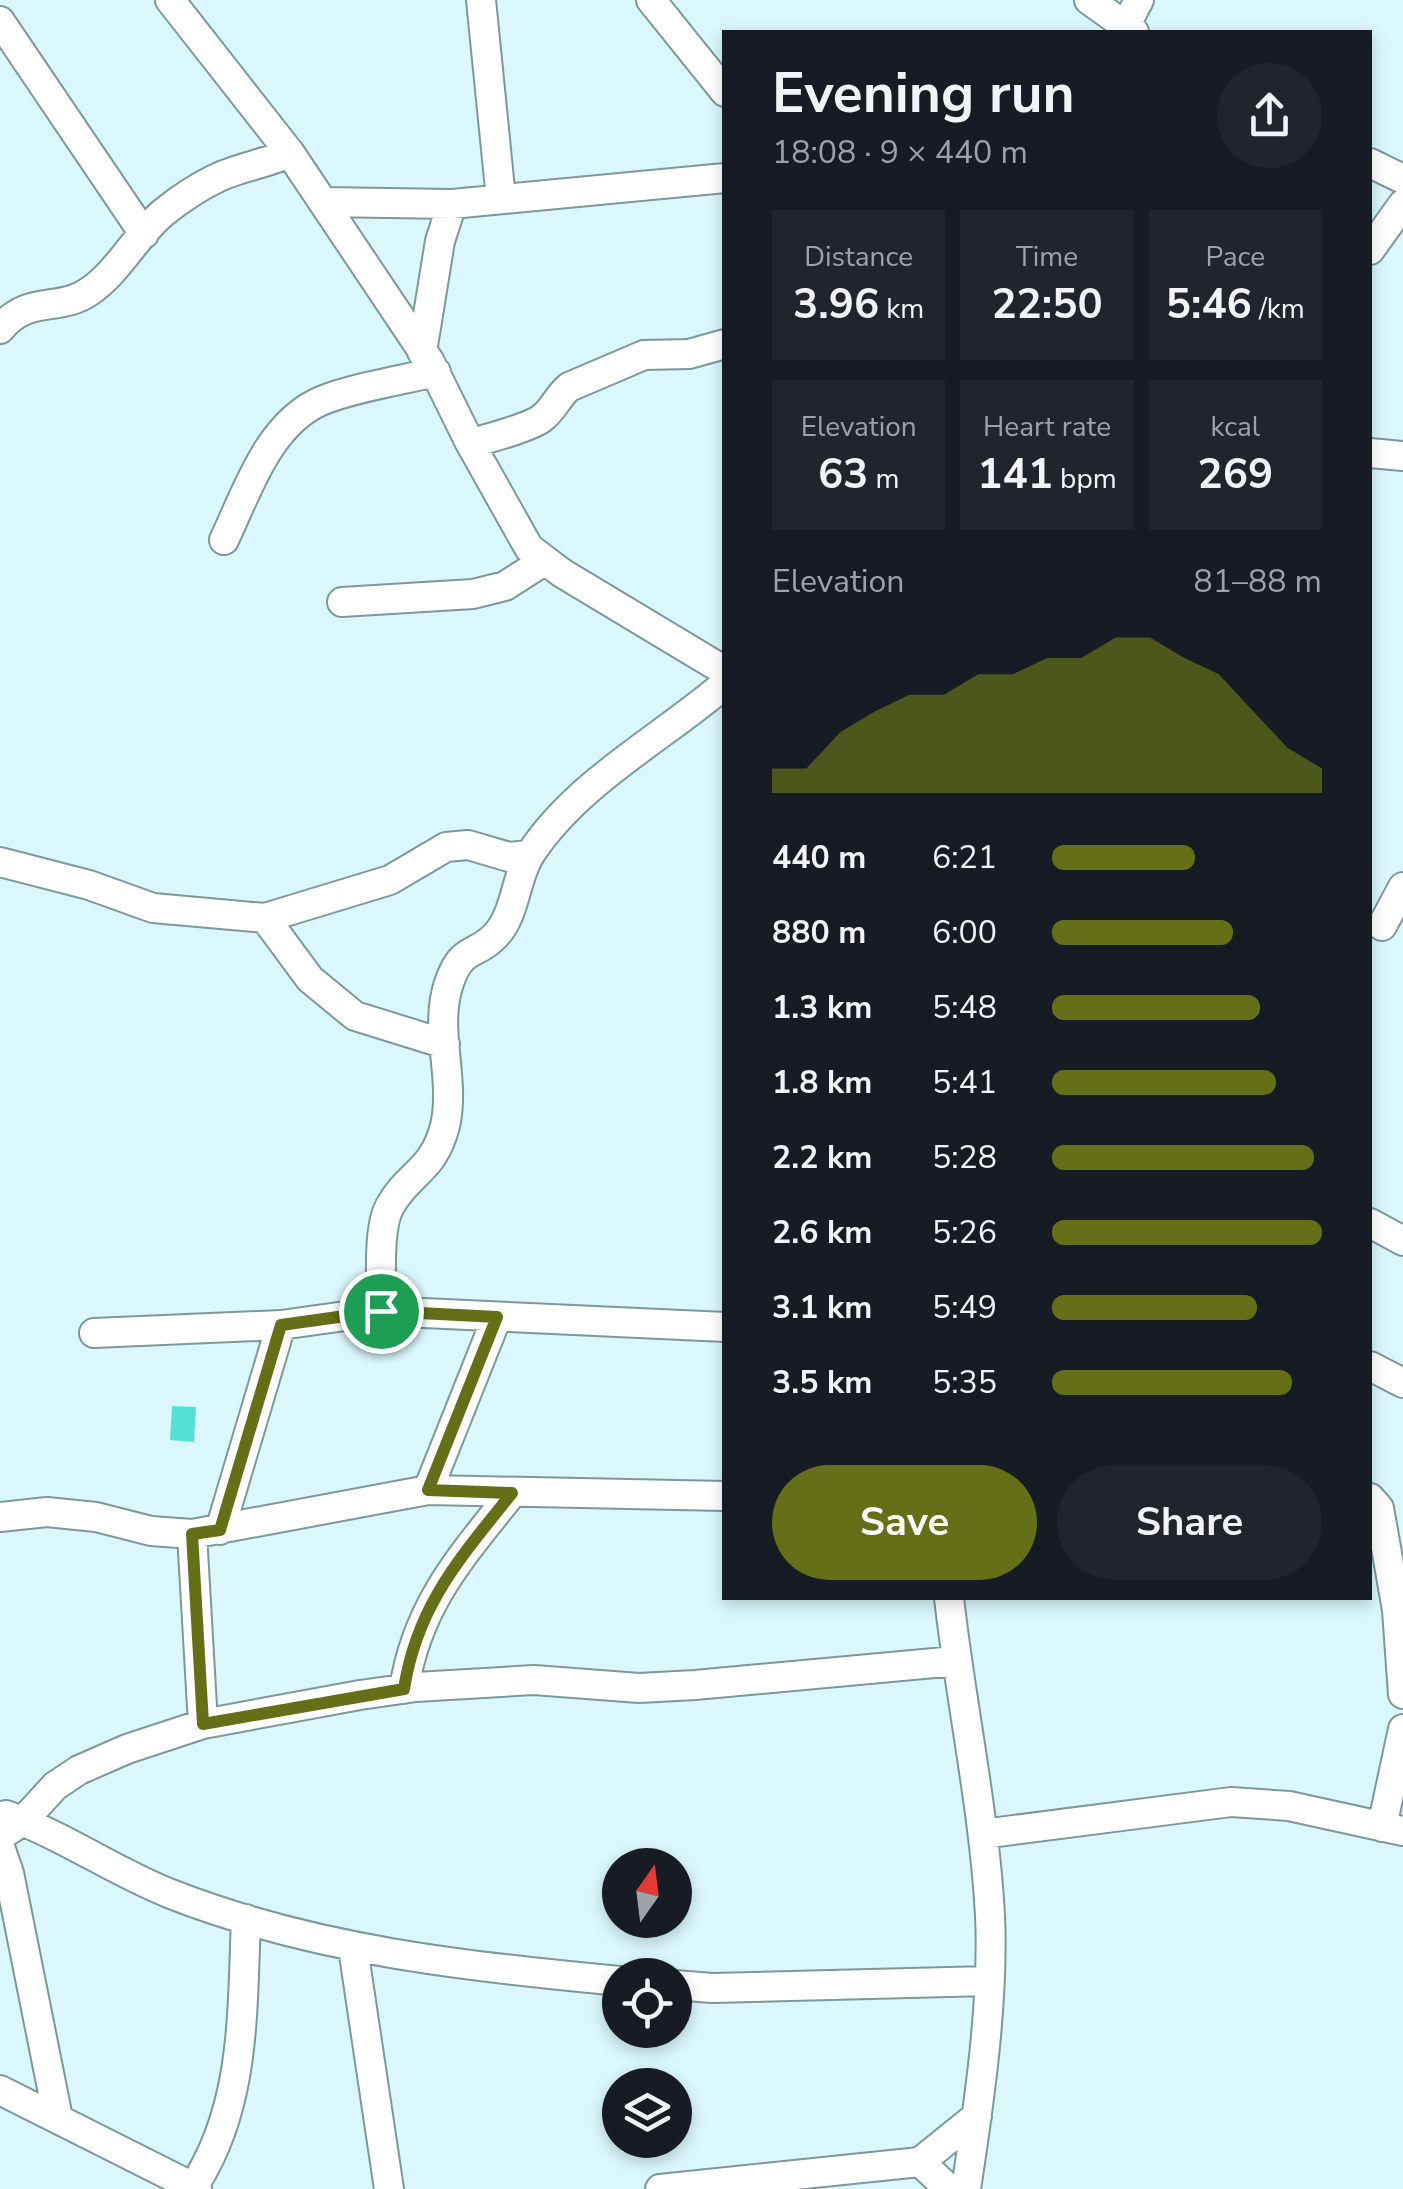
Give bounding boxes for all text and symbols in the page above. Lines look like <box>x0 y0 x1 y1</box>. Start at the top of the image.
text: Evening run <box>772 56 1075 131</box>
button: share <box>1217 63 1322 168</box>
text: 18:08 · 9 × 440 m <box>772 131 1028 174</box>
text: Distance <box>804 238 913 276</box>
text: Time <box>1016 238 1078 276</box>
text: Pace <box>1206 238 1265 276</box>
text: 3.96 <box>793 276 879 333</box>
text: 22:50 <box>991 276 1103 333</box>
text: 5:46 <box>1166 276 1252 333</box>
text: km <box>879 290 924 328</box>
text: /km <box>1252 290 1305 328</box>
text: Elevation <box>801 408 917 446</box>
text: Heart rate <box>983 408 1111 446</box>
text: kcal <box>1211 408 1260 446</box>
text: 63 <box>818 446 868 503</box>
text: 141 <box>977 446 1053 503</box>
text: 269 <box>1198 446 1273 503</box>
text: m <box>868 460 899 498</box>
text: bpm <box>1053 460 1117 498</box>
text: Elevation <box>772 560 905 603</box>
text: 81–88 m <box>1194 560 1322 603</box>
text: 440 m <box>772 836 866 879</box>
text: 6:21 <box>932 836 997 879</box>
text: 880 m <box>772 911 866 954</box>
text: 6:00 <box>932 911 997 954</box>
text: 1.3 km <box>772 986 872 1029</box>
text: 5:48 <box>932 986 997 1029</box>
text: 1.8 km <box>772 1061 872 1104</box>
text: 5:41 <box>932 1061 997 1104</box>
text: 2.2 km <box>772 1136 872 1179</box>
text: 5:28 <box>932 1136 997 1179</box>
text: 2.6 km <box>772 1211 872 1254</box>
text: 5:26 <box>932 1211 997 1254</box>
pin <box>339 1269 424 1354</box>
icon: arrive <box>354 1284 409 1339</box>
text: 3.1 km <box>772 1286 872 1329</box>
text: 5:49 <box>932 1286 997 1329</box>
text: 3.5 km <box>772 1361 872 1404</box>
text: 5:35 <box>932 1361 997 1404</box>
button: Save <box>772 1465 1037 1580</box>
button: Share <box>1057 1465 1322 1580</box>
north arrow <box>602 1848 692 1938</box>
map controls <box>602 1848 692 2158</box>
button: locate <box>602 1958 692 2048</box>
button: layers <box>602 2068 692 2158</box>

